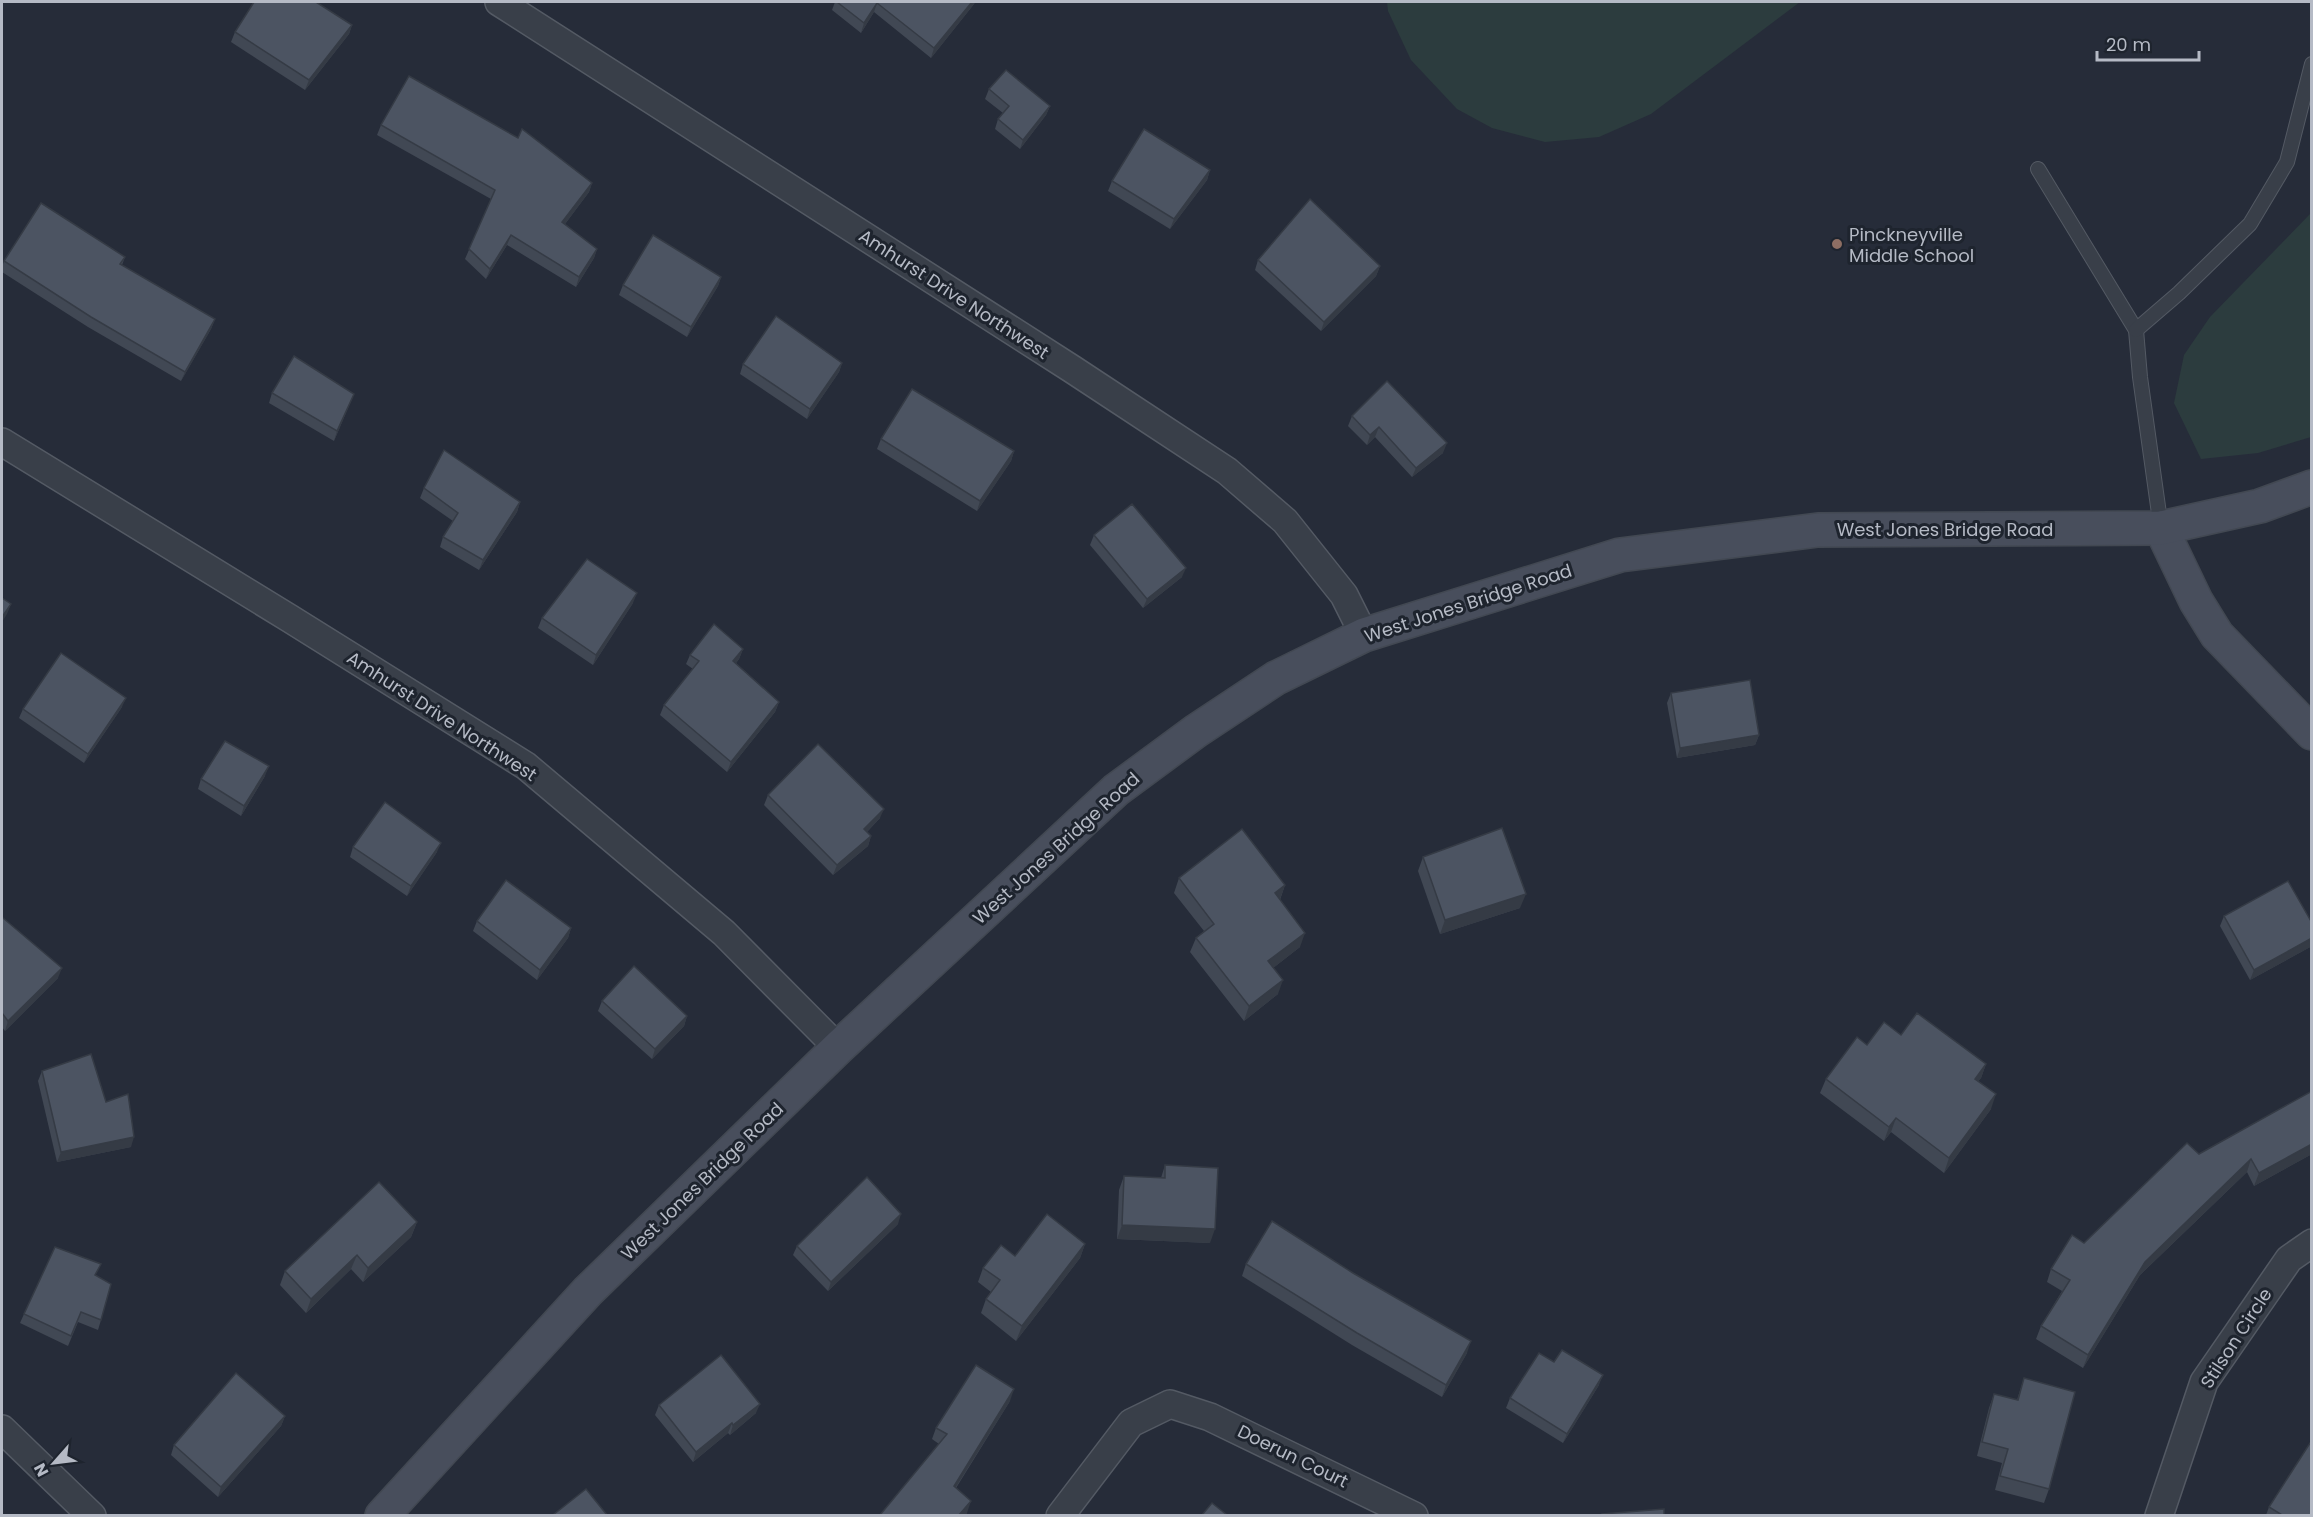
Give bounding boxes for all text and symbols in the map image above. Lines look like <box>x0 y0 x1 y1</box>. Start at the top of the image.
scale bar <box>2097 24 2199 62</box>
text: 20 m <box>2106 32 2151 57</box>
place label: Pinckneyville Middle School <box>1849 222 1974 268</box>
street label: Amhurst Drive Northwest <box>854 223 1054 365</box>
marker: Pinckneyville Middle School <box>1830 237 1844 251</box>
street label: West Jones Bridge Road <box>1837 517 2053 542</box>
street label: West Jones Bridge Road <box>1361 558 1575 648</box>
street label: Amhurst Drive Northwest <box>342 645 542 787</box>
street label: West Jones Bridge Road <box>967 766 1145 930</box>
street label: West Jones Bridge Road <box>615 1097 789 1265</box>
street label: Stilson Circle <box>2194 1283 2278 1393</box>
street label: Doerun Court <box>1234 1418 1352 1494</box>
north arrow <box>24 1433 84 1493</box>
text: N <box>28 1459 54 1481</box>

